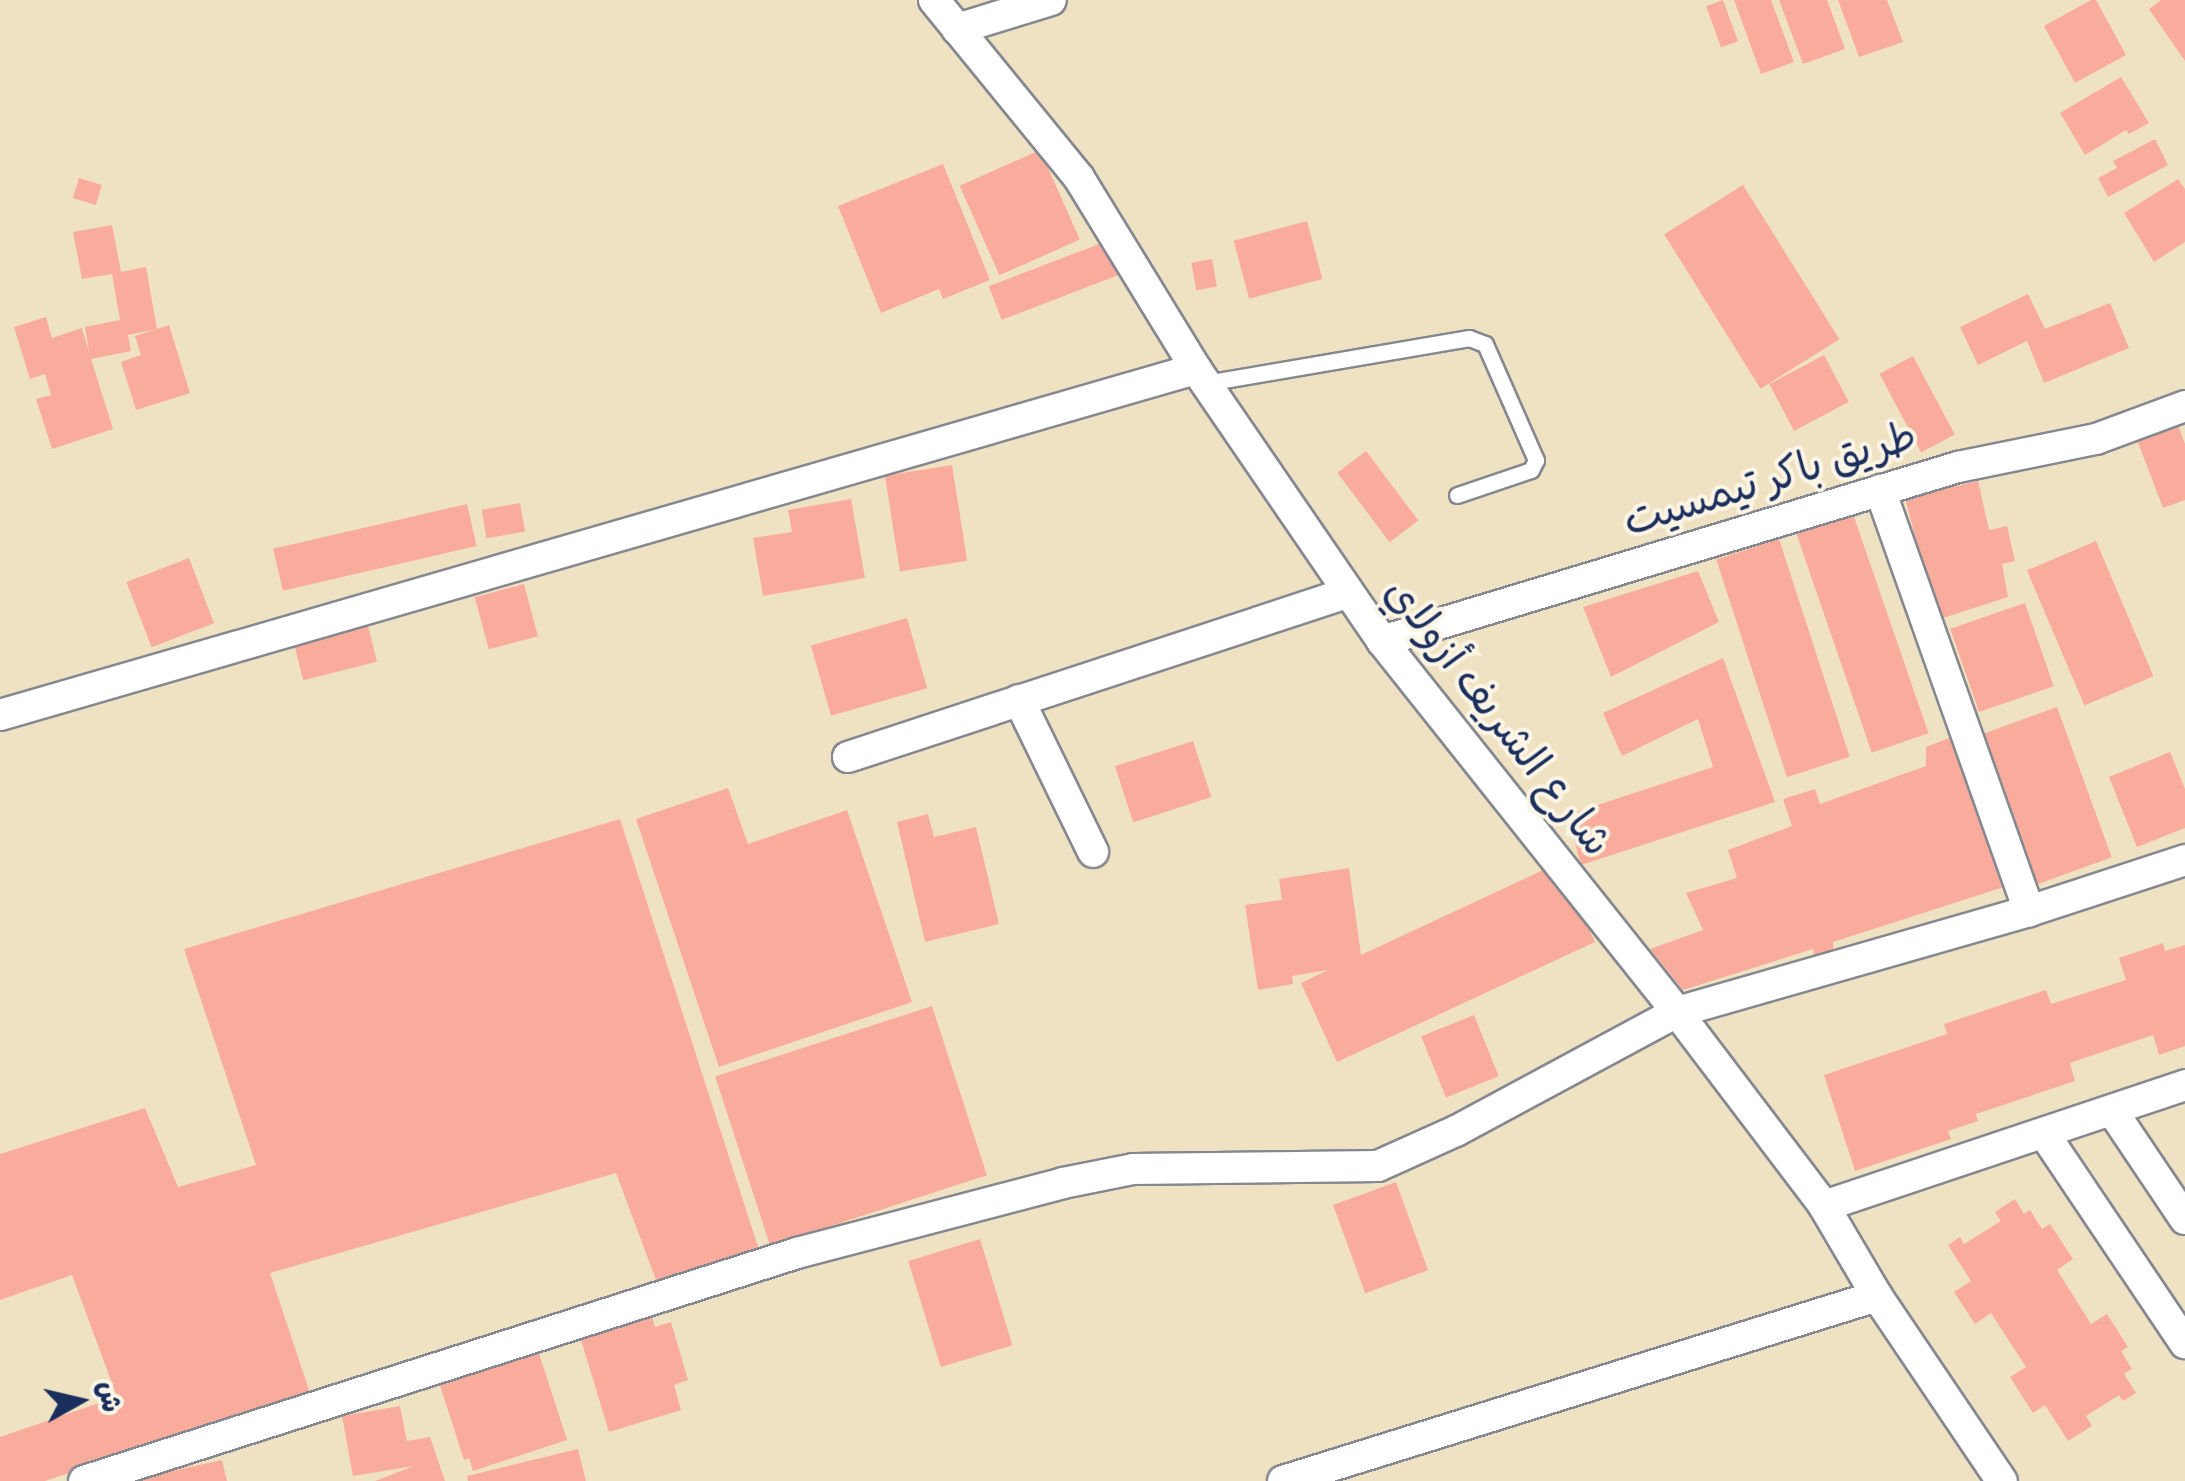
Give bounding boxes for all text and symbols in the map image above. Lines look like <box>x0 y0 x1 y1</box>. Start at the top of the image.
street label: طريق باكر تيمسيت <box>1618 411 1922 547</box>
street label: شارع الشريف أزولاي <box>1374 568 1622 866</box>
north arrow <box>30 1351 130 1451</box>
text: ش <box>91 1379 130 1414</box>

